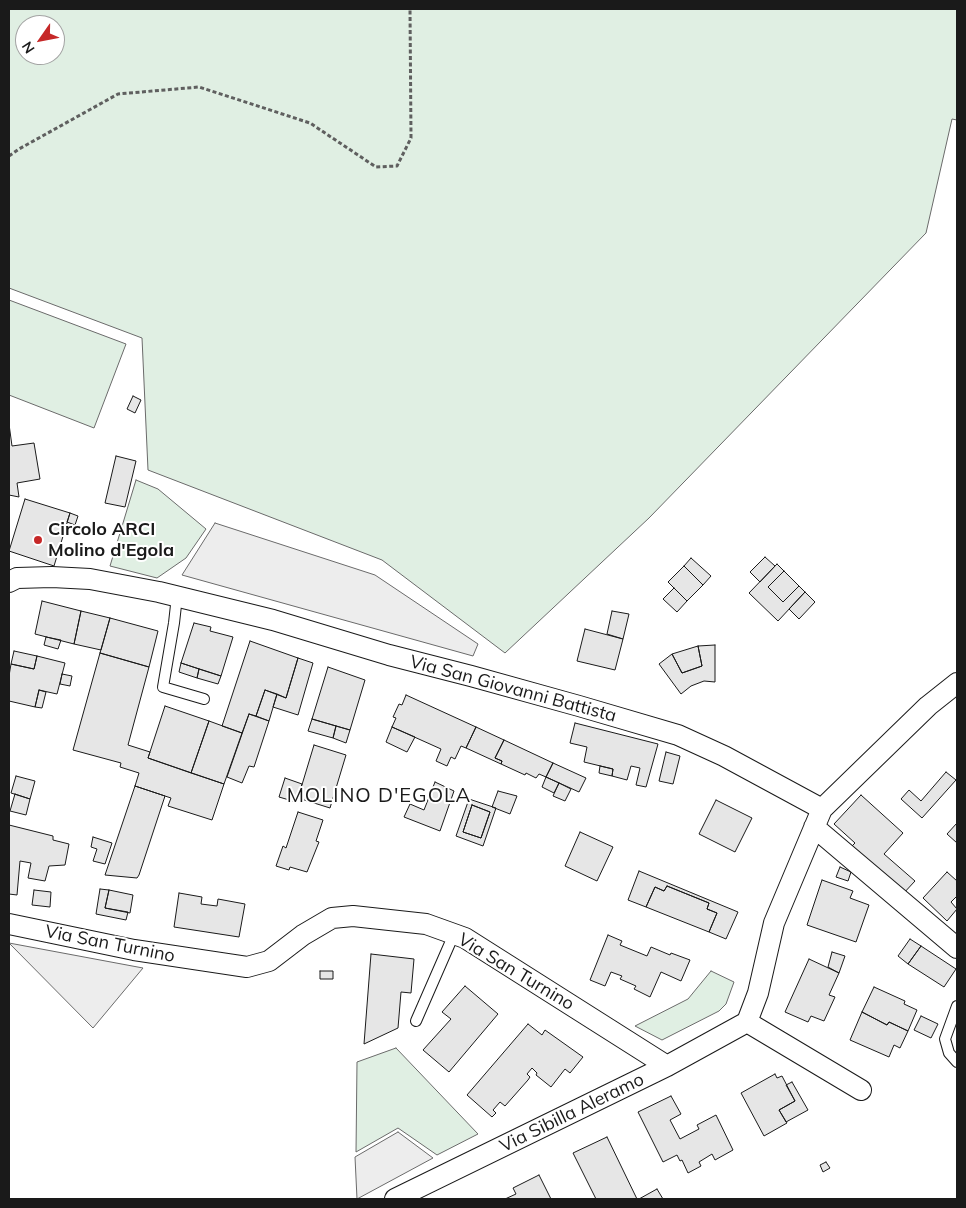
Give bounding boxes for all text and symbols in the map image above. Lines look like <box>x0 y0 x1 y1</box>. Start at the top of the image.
north arrow <box>15 15 65 65</box>
text: N <box>18 38 39 57</box>
place label: Circolo ARCI Molino d'Egola <box>48 519 174 562</box>
marker: Circolo ARCI Molino d'Egola <box>32 534 44 546</box>
street label: Via San Giovanni Battista <box>407 651 619 727</box>
district label: MOLINO D'EGOLA <box>285 784 473 808</box>
street label: Via San Turnino <box>43 921 177 967</box>
street label: Via San Turnino <box>454 929 578 1015</box>
street label: Via Sibilla Aleramo <box>496 1069 648 1157</box>

